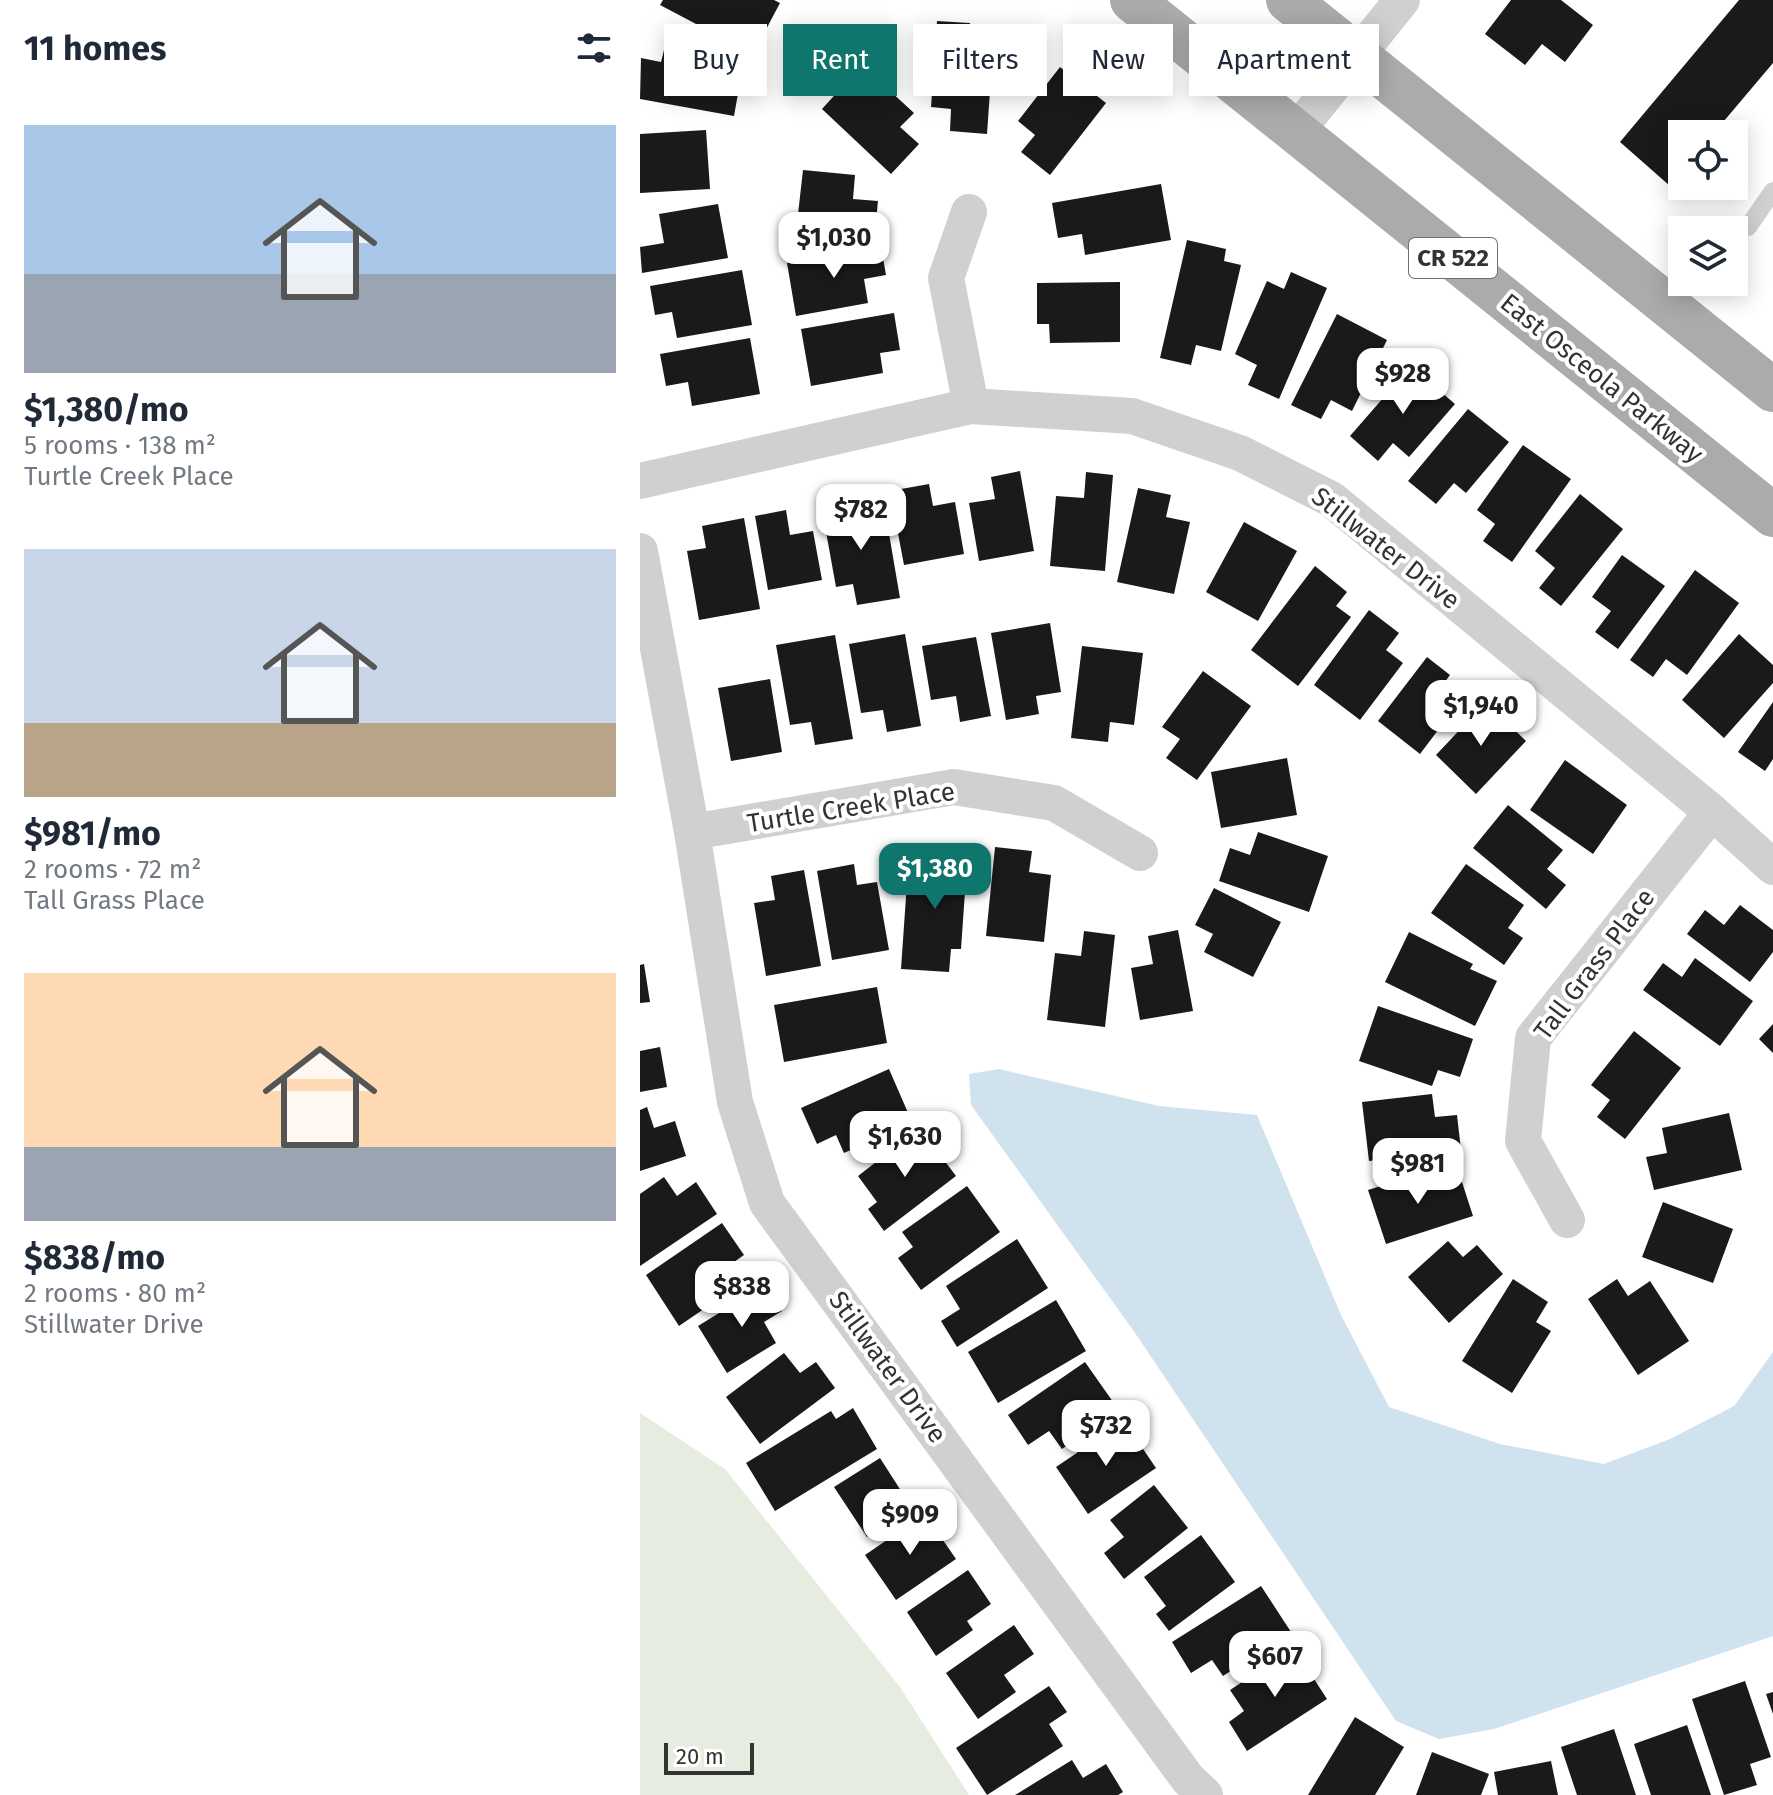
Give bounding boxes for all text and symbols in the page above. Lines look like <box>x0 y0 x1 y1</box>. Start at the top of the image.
chip: Buy <box>664 24 767 96</box>
chip: Rent <box>783 24 897 96</box>
chip: Filters <box>913 24 1047 96</box>
chip: New <box>1063 24 1173 96</box>
chip: Apartment <box>1189 24 1379 96</box>
icon: filters <box>572 26 616 70</box>
text: 11 homes <box>24 28 166 69</box>
map controls <box>1668 120 1748 296</box>
button: locate <box>1668 120 1748 200</box>
icon: home <box>248 177 392 321</box>
pin: $1,030 <box>769 212 899 280</box>
button: layers <box>1668 216 1748 296</box>
text: $1,030 <box>797 222 871 253</box>
road number: CR 522 <box>1409 238 1497 278</box>
street label: East Osceola Parkway <box>1494 287 1709 470</box>
pin: $928 <box>1356 348 1450 416</box>
text: $928 <box>1375 358 1431 389</box>
text: $1,380/mo <box>24 389 189 430</box>
text: 5 rooms · 138 m² <box>24 430 216 461</box>
text: Turtle Creek Place <box>24 461 234 492</box>
street label: Stillwater Drive <box>1305 481 1466 616</box>
pin: $782 <box>814 484 908 552</box>
text: $782 <box>834 494 888 525</box>
icon: home <box>248 601 392 745</box>
pin: $1,940 <box>1416 680 1546 748</box>
text: $1,940 <box>1443 690 1519 721</box>
street label: Turtle Creek Place <box>745 776 957 839</box>
text: $981/mo <box>24 813 161 854</box>
pin: $1,380 <box>870 843 1000 911</box>
text: $1,380 <box>897 853 973 884</box>
text: 2 rooms · 72 m² <box>24 854 201 885</box>
street label: Tall Grass Place <box>1528 883 1661 1046</box>
text: Tall Grass Place <box>24 885 205 916</box>
icon: home <box>248 1025 392 1169</box>
pin: $1,630 <box>840 1111 970 1179</box>
text: $1,630 <box>868 1121 942 1152</box>
pin: $981 <box>1371 1138 1465 1206</box>
text: $981 <box>1391 1148 1445 1179</box>
text: $838/mo <box>24 1237 165 1278</box>
pin: $838 <box>695 1261 789 1329</box>
text: $838 <box>713 1271 771 1302</box>
text: 2 rooms · 80 m² <box>24 1278 206 1309</box>
street label: Stillwater Drive <box>822 1286 953 1449</box>
text: Stillwater Drive <box>24 1309 204 1340</box>
pin: $732 <box>1059 1400 1153 1468</box>
text: $732 <box>1080 1410 1132 1441</box>
pin: $909 <box>863 1489 957 1557</box>
text: $909 <box>881 1499 939 1530</box>
pin: $607 <box>1228 1631 1322 1699</box>
text: $607 <box>1247 1641 1303 1672</box>
scale bar <box>664 1739 754 1775</box>
text: 20 m <box>676 1743 724 1770</box>

